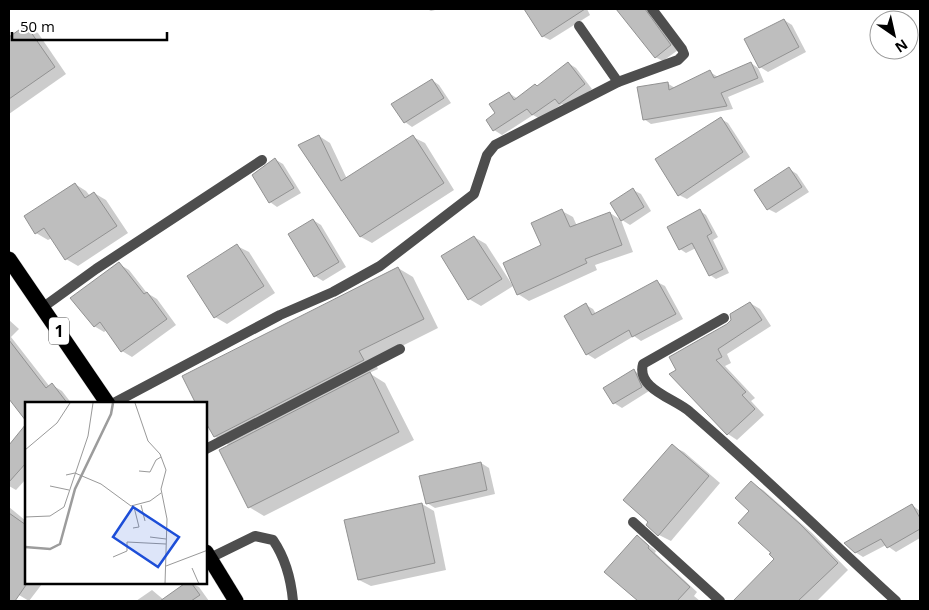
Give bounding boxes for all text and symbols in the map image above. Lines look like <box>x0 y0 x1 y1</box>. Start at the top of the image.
scale bar <box>12 10 168 42</box>
north arrow <box>869 10 919 60</box>
text: 50 m <box>20 16 55 36</box>
text: N <box>892 35 912 57</box>
road number: 1 <box>49 318 69 344</box>
inset map <box>25 402 208 585</box>

